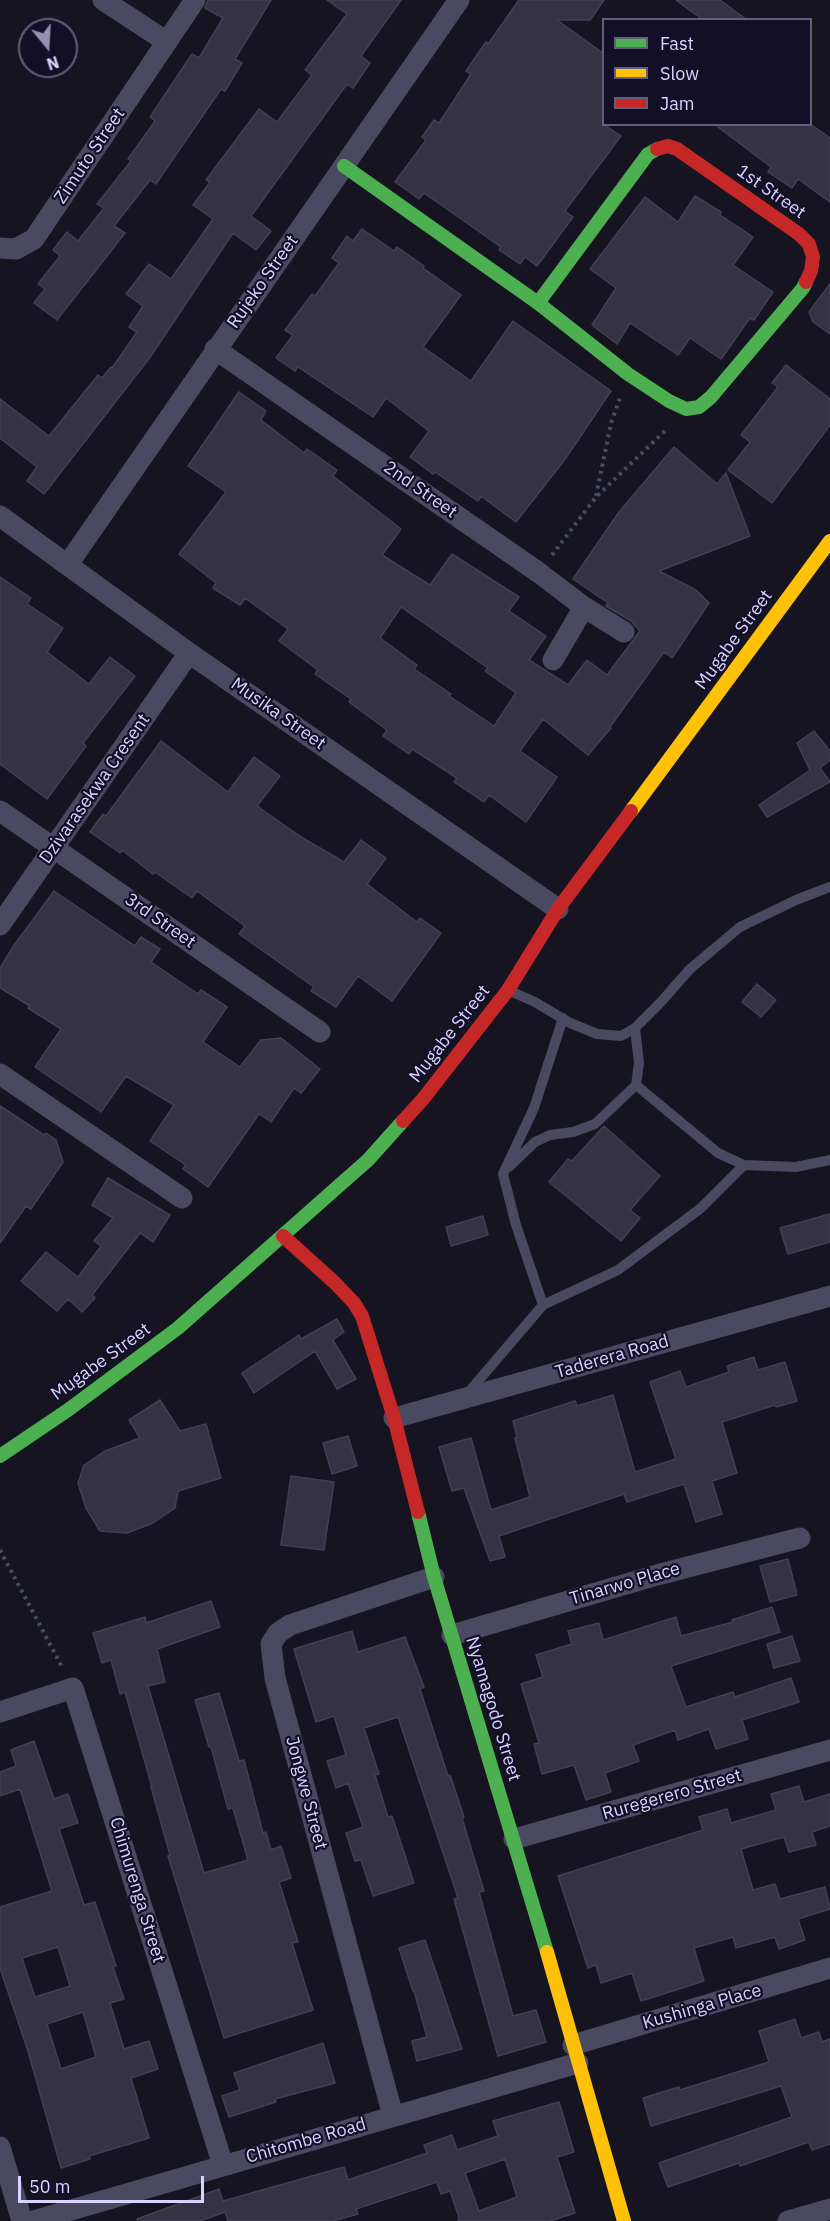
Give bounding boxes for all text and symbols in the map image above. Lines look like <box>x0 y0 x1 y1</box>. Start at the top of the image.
north arrow <box>18 18 78 78</box>
legend <box>602 18 812 126</box>
text: Fast <box>660 32 694 55</box>
text: N <box>44 52 62 75</box>
text: Slow <box>660 62 699 85</box>
text: Jam <box>660 92 695 115</box>
street label: Zimuto Street <box>50 104 130 208</box>
street label: 1st Street <box>732 160 810 224</box>
street label: Rujeko Street <box>223 231 303 333</box>
street label: 2nd Street <box>379 457 461 523</box>
street label: Mugabe Street <box>691 586 777 694</box>
street label: Musika Street <box>226 673 330 755</box>
street label: Dzivarasekwa Cresent <box>35 710 155 868</box>
street label: 3rd Street <box>120 889 200 953</box>
street label: Mugabe Street <box>405 981 495 1087</box>
street label: Mugabe Street <box>47 1319 155 1405</box>
street label: Taderera Road <box>553 1330 671 1384</box>
street label: Tinarwo Place <box>567 1558 683 1610</box>
street label: Nyamagodo Street <box>461 1634 525 1784</box>
street label: Jongwe Street <box>281 1734 331 1852</box>
street label: Ruregerero Street <box>600 1765 744 1825</box>
street label: Chimurenga Street <box>105 1815 169 1965</box>
street label: Kushinga Place <box>640 1980 764 2034</box>
street label: Chitombe Road <box>243 2114 369 2168</box>
scale bar <box>21 2164 207 2202</box>
text: 50 m <box>29 2175 71 2198</box>

